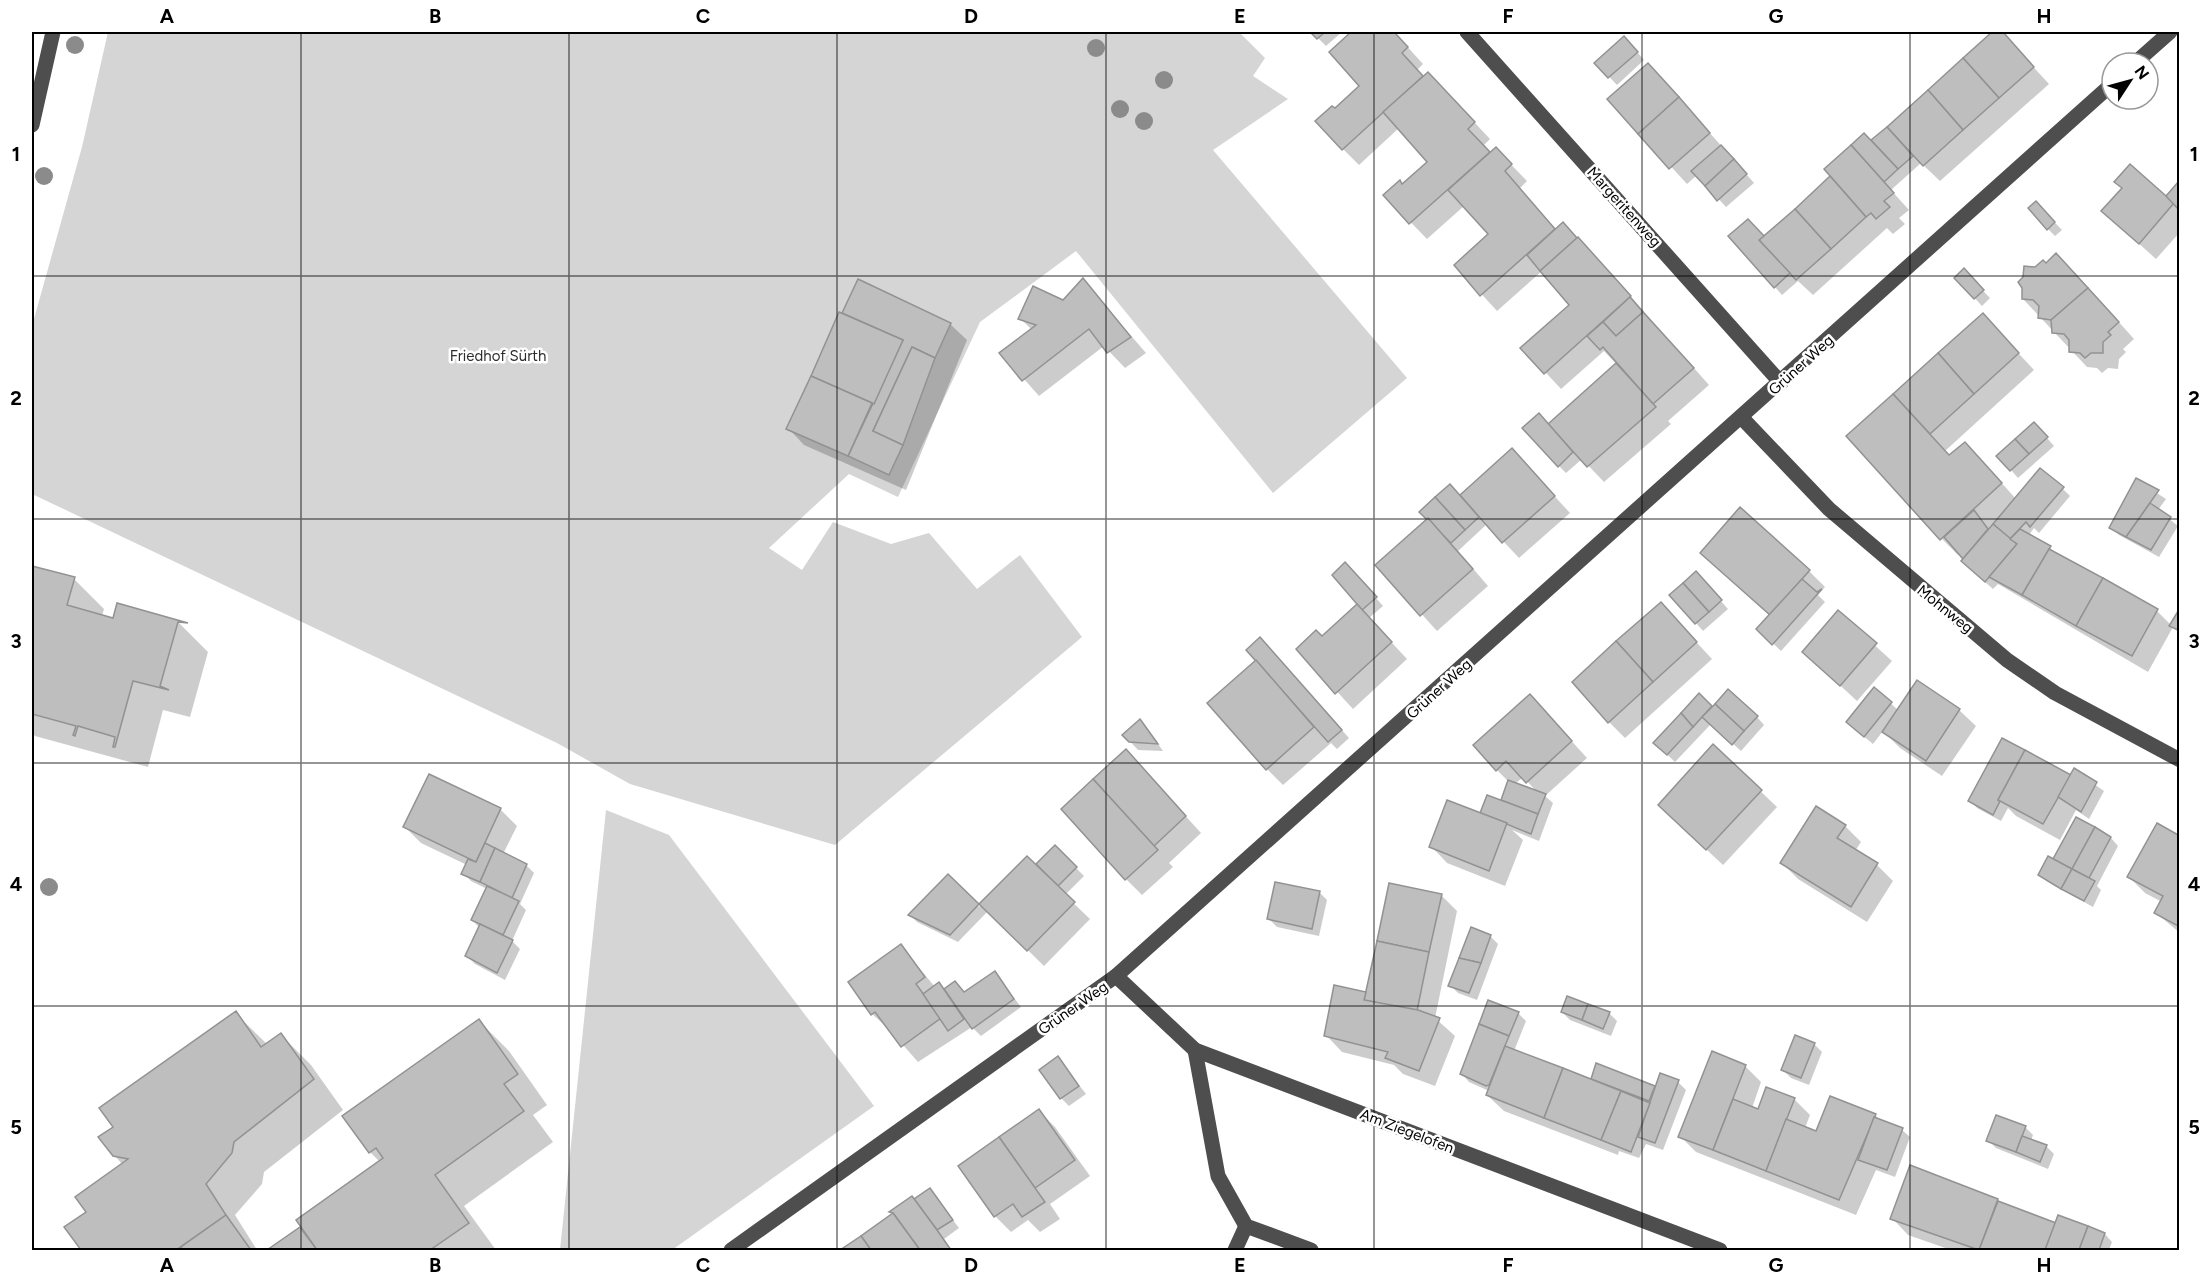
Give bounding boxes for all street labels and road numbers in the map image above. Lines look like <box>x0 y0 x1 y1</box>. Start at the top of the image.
street label: Margeritenweg <box>1583 163 1665 251</box>
street label: Grüner Weg <box>1765 331 1837 399</box>
street label: Mohnweg <box>1913 581 1977 637</box>
street label: Grüner Weg <box>1403 655 1475 723</box>
street label: Grüner Weg <box>1035 977 1111 1039</box>
street label: Am Ziegelofen <box>1358 1105 1456 1157</box>

